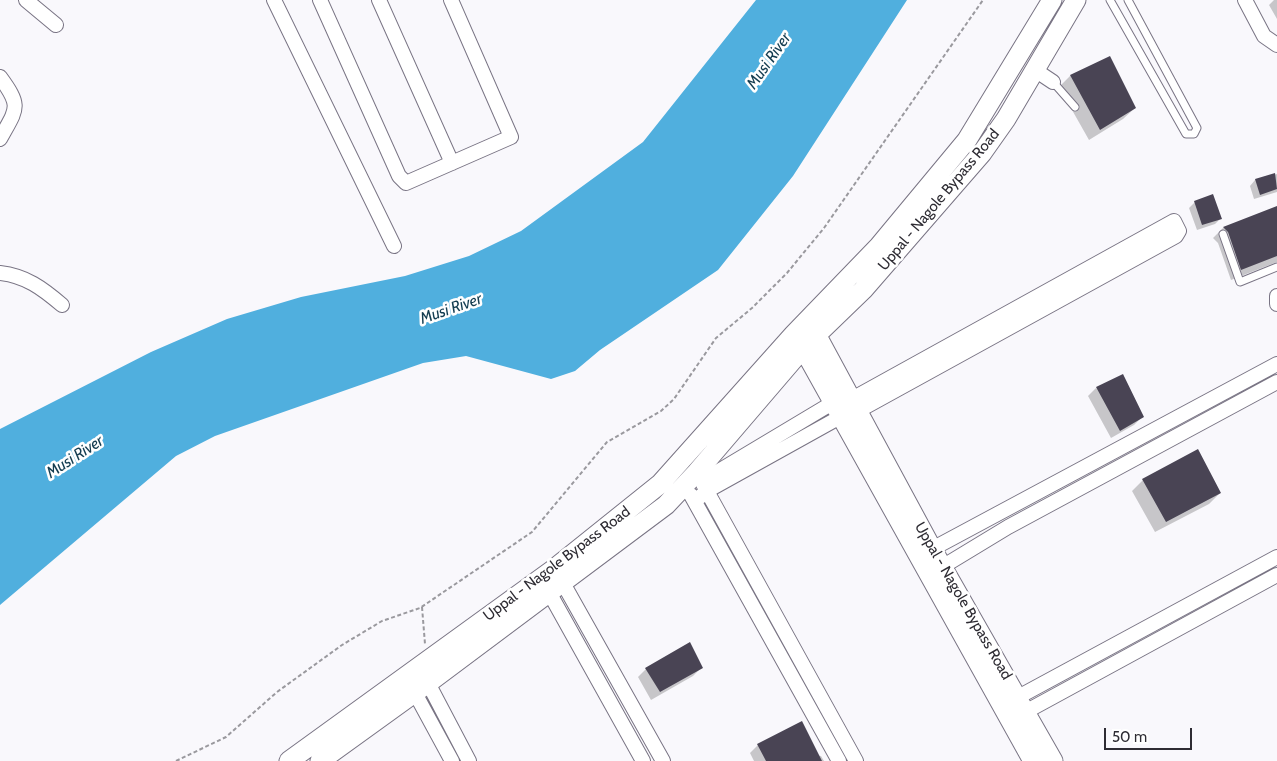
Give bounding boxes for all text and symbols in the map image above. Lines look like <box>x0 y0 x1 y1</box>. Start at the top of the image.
water label: Musi River <box>743 29 795 93</box>
street label: Uppal - Nagole Bypass Road <box>875 126 1003 274</box>
water label: Musi River <box>418 289 484 329</box>
water label: Musi River <box>43 431 107 483</box>
street label: Uppal - Nagole Bypass Road <box>480 503 634 625</box>
street label: Uppal - Nagole Bypass Road <box>910 519 1016 683</box>
scale bar <box>1107 718 1194 750</box>
text: 50 m <box>1112 728 1147 746</box>

